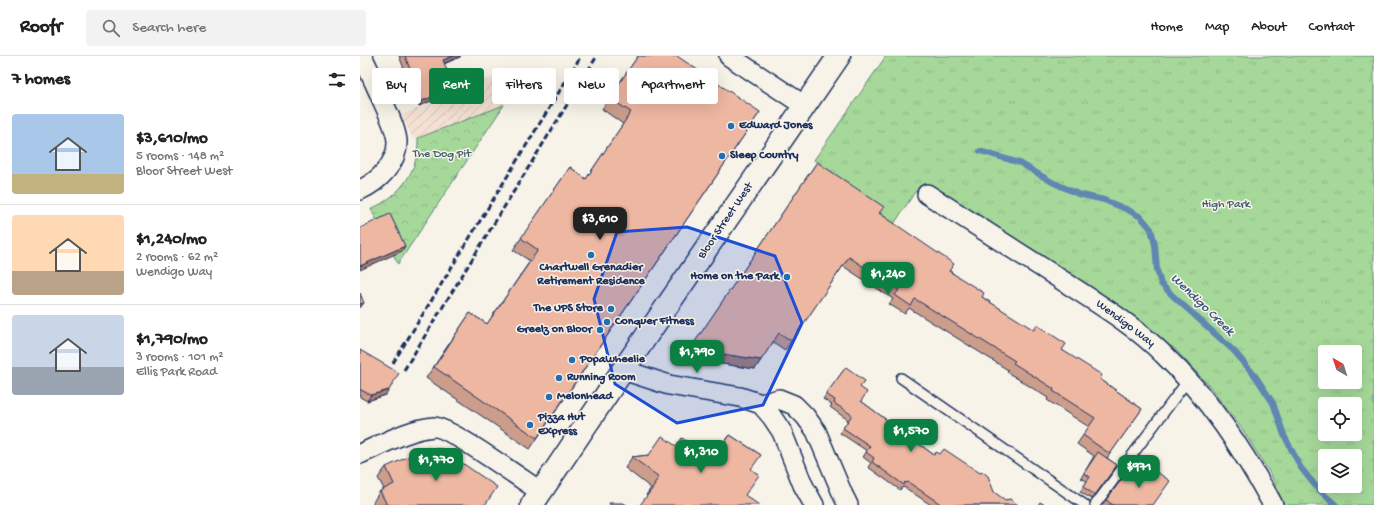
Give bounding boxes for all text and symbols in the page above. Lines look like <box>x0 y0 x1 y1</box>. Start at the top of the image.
search box <box>86 10 366 46</box>
text: Roofr <box>20 16 62 39</box>
icon: search <box>100 17 122 39</box>
text: Search here <box>132 19 206 37</box>
text: Home <box>1151 19 1183 36</box>
text: Map <box>1205 19 1229 36</box>
text: About <box>1251 19 1287 36</box>
text: Contact <box>1309 19 1354 36</box>
chip: Buy <box>372 68 421 104</box>
chip: Rent <box>429 68 484 104</box>
chip: Filters <box>492 68 556 104</box>
chip: New <box>564 68 619 104</box>
chip: Apartment <box>627 68 718 104</box>
icon: filters <box>326 69 348 91</box>
text: 7 homes <box>12 70 70 90</box>
place label: Edward Jones <box>738 119 813 133</box>
marker: Edward Jones <box>726 121 736 131</box>
text: $3,610/mo <box>136 129 208 149</box>
icon: home <box>44 130 92 178</box>
park label: The Dog Pit <box>412 148 472 162</box>
text: 5 rooms · 148 m² <box>136 149 224 164</box>
place label: Sleep Country <box>730 149 799 163</box>
marker: Sleep Country <box>717 151 727 161</box>
text: Bloor Street West <box>136 164 232 179</box>
street label: Bloor Street West <box>695 179 757 263</box>
park label: High Park <box>1202 198 1252 212</box>
pin: $3,610 <box>567 207 633 241</box>
text: $3,610 <box>582 212 618 227</box>
text: $1,240/mo <box>136 230 207 250</box>
icon: home <box>44 231 92 279</box>
text: 2 rooms · 62 m² <box>136 250 218 265</box>
marker: Chartwell Grenadier Retirement Residence <box>586 250 596 260</box>
place label: Chartwell Grenadier Retirement Residence <box>536 261 645 289</box>
pin: $1,240 <box>855 262 921 296</box>
text: Wendigo Way <box>136 265 212 280</box>
text: $1,240 <box>870 267 906 282</box>
place label: Home on the Park <box>690 270 781 284</box>
water label: Wendigo Creek <box>1167 271 1238 340</box>
marker: Home on the Park <box>782 272 792 282</box>
street label: Wendigo Way <box>1093 297 1157 351</box>
place label: The UPS Store <box>533 302 604 316</box>
marker: The UPS Store <box>606 304 616 314</box>
place label: Conquer Fitness <box>614 315 694 329</box>
marker: Conquer Fitness <box>602 317 612 327</box>
place label: Greelz on Bloor <box>517 323 594 337</box>
marker: Greelz on Bloor <box>595 325 605 335</box>
text: $1,790/mo <box>136 330 208 350</box>
icon: home <box>44 331 92 379</box>
pin: $1,790 <box>664 340 730 374</box>
text: $1,790 <box>679 345 715 360</box>
north arrow <box>1318 345 1362 389</box>
map controls <box>1318 345 1362 493</box>
text: 3 rooms · 101 m² <box>136 350 224 365</box>
place label: Popawheelie <box>579 353 646 367</box>
marker: Popawheelie <box>567 355 577 365</box>
text: Ellis Park Road <box>136 365 217 380</box>
place label: Running Room <box>566 371 636 385</box>
marker: Running Room <box>554 373 564 383</box>
place label: Melonhead <box>557 390 614 404</box>
marker: Melonhead <box>544 392 554 402</box>
button: locate <box>1318 397 1362 441</box>
place label: Pizza Hut Express <box>537 411 586 439</box>
pin: $1,570 <box>878 419 944 453</box>
marker: Pizza Hut Express <box>525 420 535 430</box>
text: $1,570 <box>893 424 929 439</box>
pin: $1,310 <box>668 440 734 474</box>
text: $1,310 <box>684 445 718 460</box>
pin: $1,770 <box>403 448 469 482</box>
button: layers <box>1318 449 1362 493</box>
text: $1,770 <box>418 453 454 468</box>
pin: $971 <box>1115 455 1163 489</box>
text: $971 <box>1127 460 1151 475</box>

